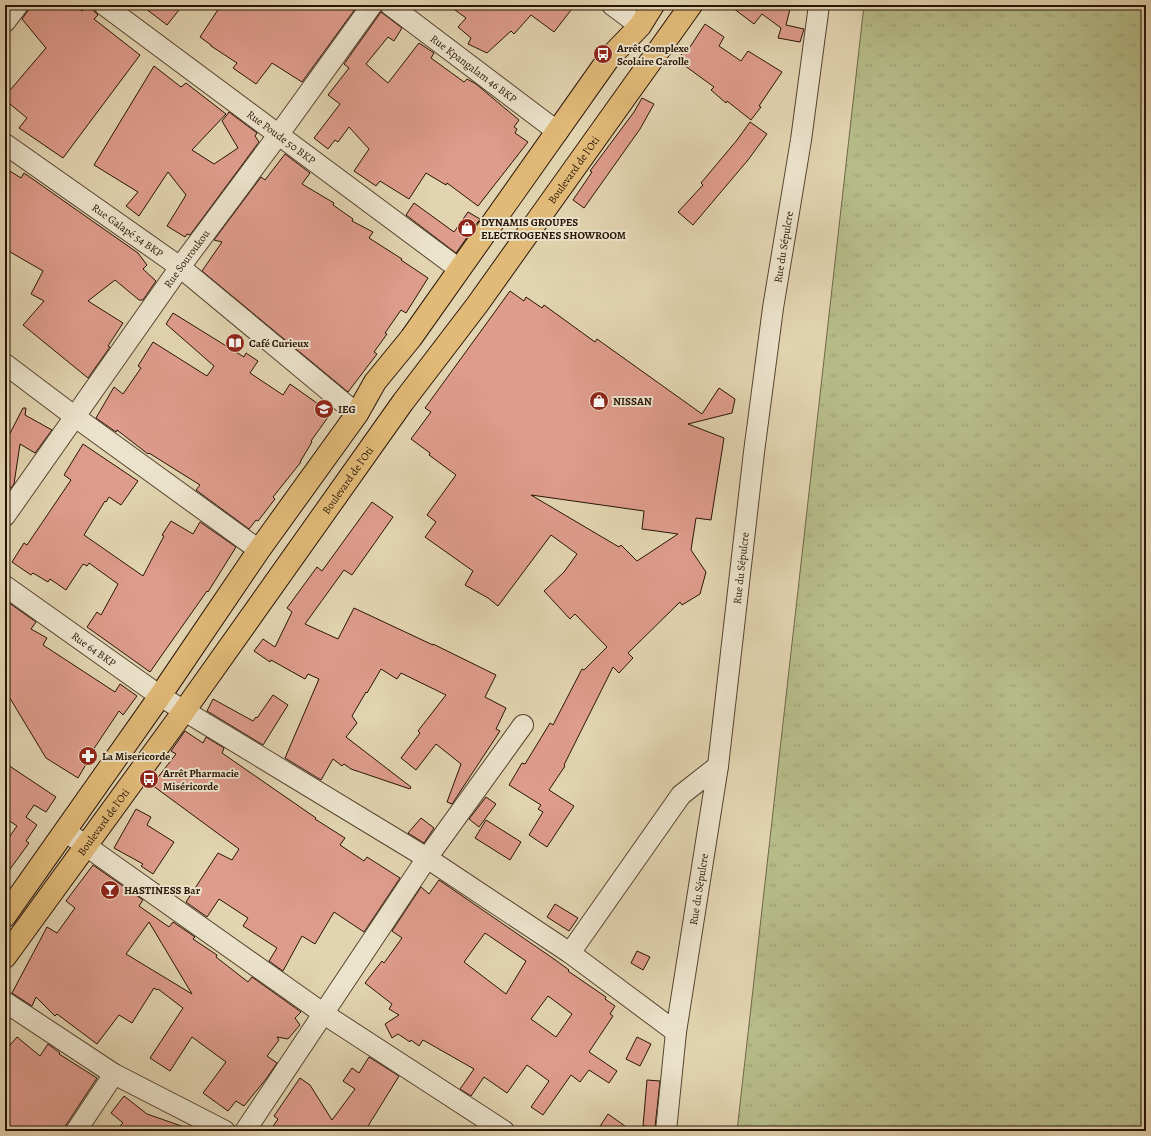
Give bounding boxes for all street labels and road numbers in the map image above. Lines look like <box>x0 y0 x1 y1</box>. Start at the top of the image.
street label: Rue Kpangalam 46 BKP <box>427 31 520 106</box>
street label: Rue Poude 50 BKP <box>244 106 319 167</box>
street label: Boulevard de l'Oti <box>544 133 603 207</box>
street label: Rue Galapé 54 BKP <box>89 200 166 261</box>
street label: Rue du Sépulcre <box>770 210 797 284</box>
street label: Rue Souroukou <box>160 226 213 291</box>
street label: Boulevard de l'Oti <box>318 443 377 517</box>
street label: Rue du Sépulcre <box>729 531 752 605</box>
street label: Rue 64 BKP <box>69 628 119 670</box>
street label: Boulevard de l'Oti <box>74 785 133 859</box>
street label: Rue du Sépulcre <box>685 852 712 926</box>

